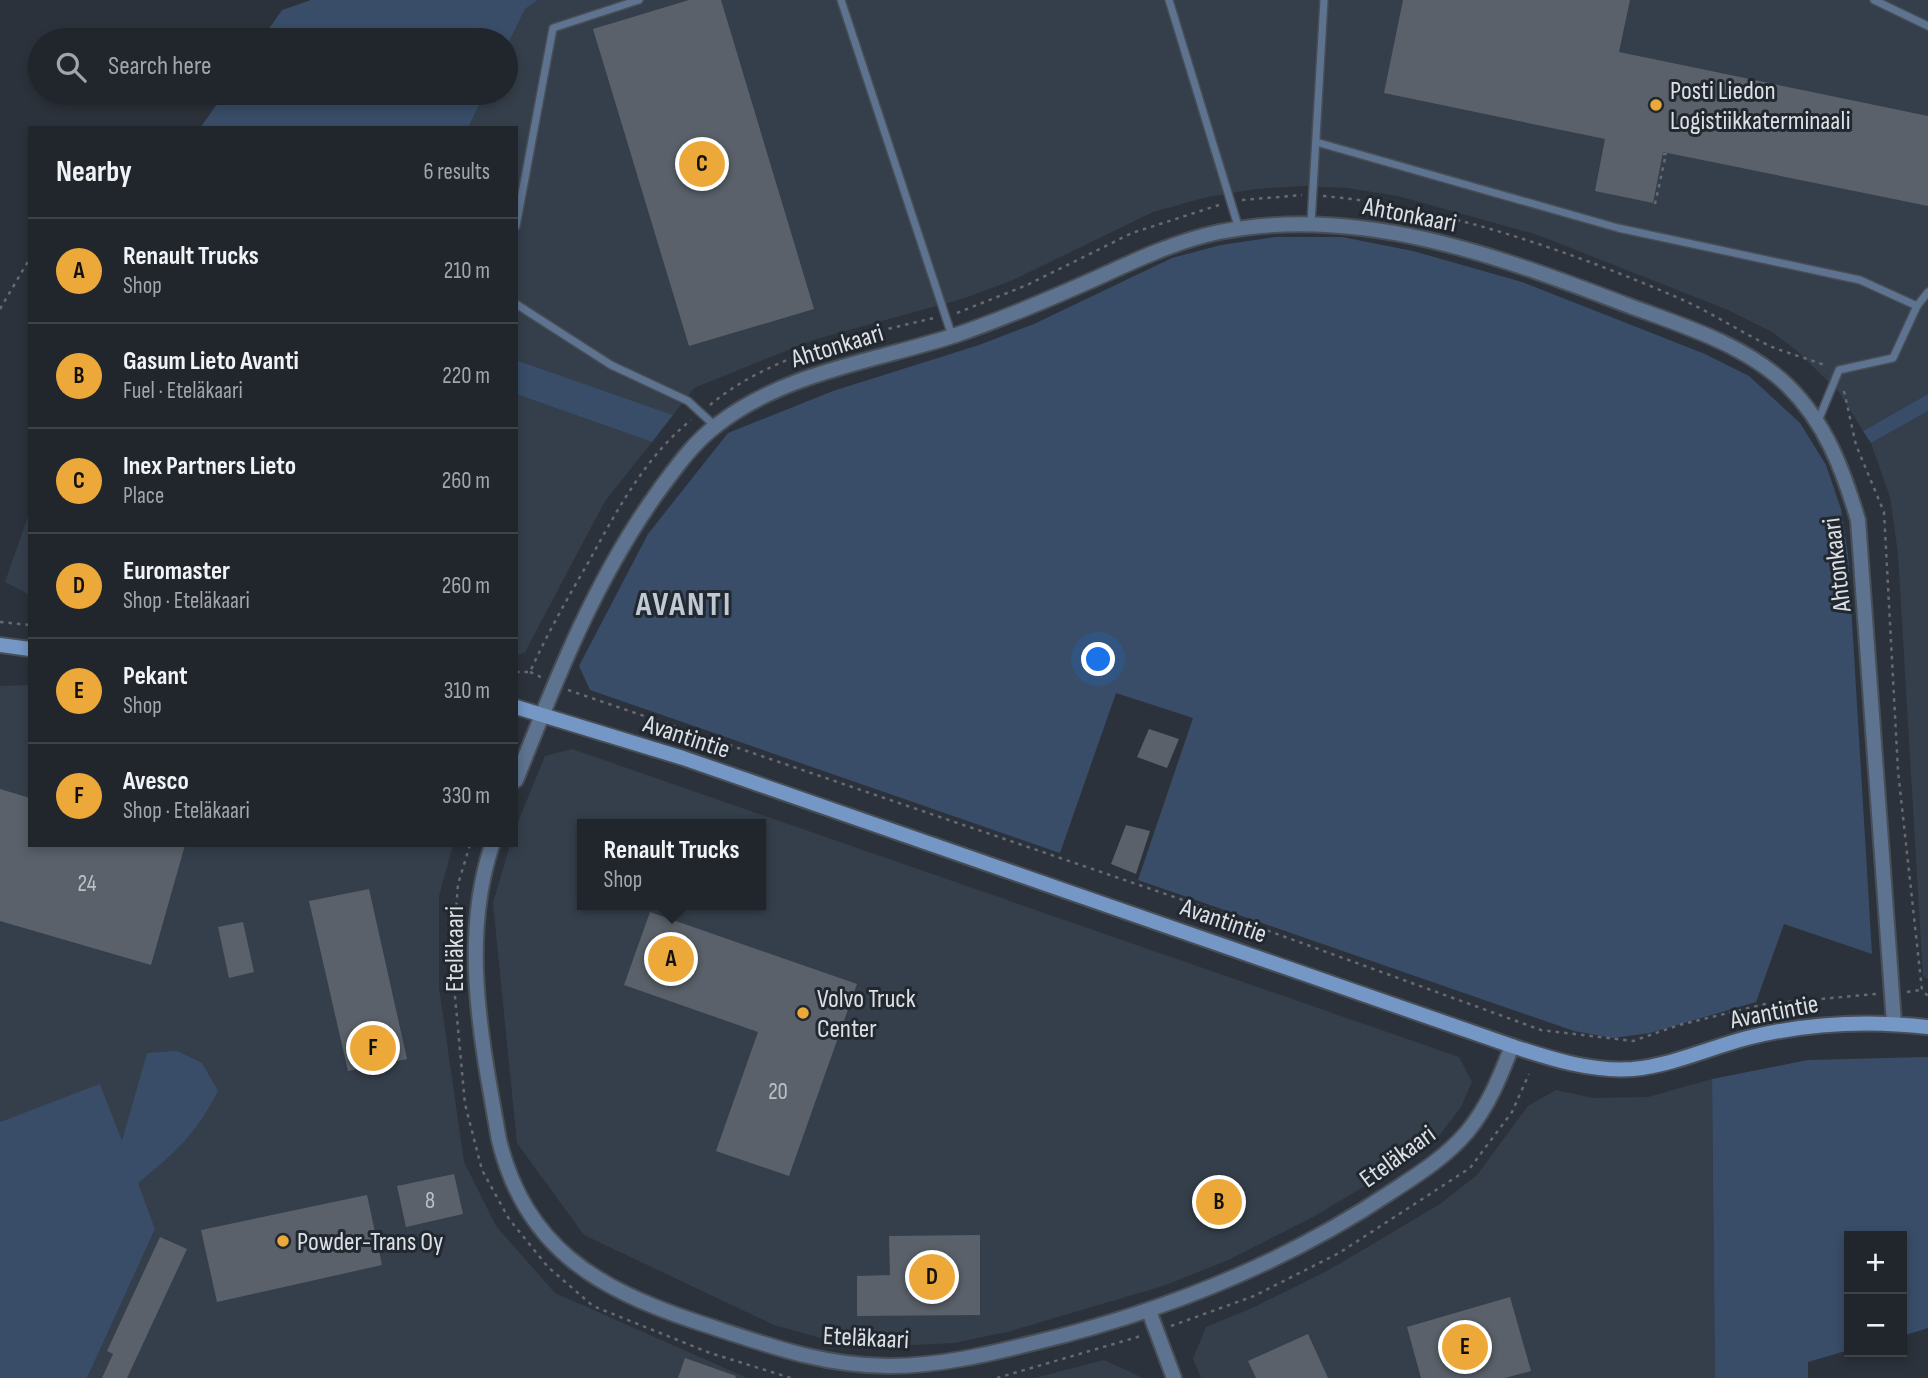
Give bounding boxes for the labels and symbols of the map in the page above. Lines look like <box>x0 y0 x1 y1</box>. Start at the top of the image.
place label: Posti Liedon Logistiikkaterminaali <box>1670 76 1851 137</box>
marker: Posti Liedon Logistiikkaterminaali <box>1648 97 1664 113</box>
pin: C <box>679 138 725 190</box>
street label: Ahtonkaari <box>1359 191 1459 240</box>
street label: Ahtonkaari <box>787 318 887 375</box>
street label: Ahtonkaari <box>1816 516 1859 615</box>
district label: AVANTI <box>635 585 732 625</box>
your location <box>1081 642 1115 676</box>
street label: Avantintie <box>638 709 734 766</box>
house number: 24 <box>78 870 97 898</box>
street label: Avantintie <box>1175 892 1271 951</box>
street label: Eteläkaari <box>440 906 471 992</box>
pin: A <box>648 933 694 985</box>
place label: Volvo Truck Center <box>817 984 916 1045</box>
street label: Avantintie <box>1727 989 1821 1036</box>
marker: Volvo Truck Center <box>795 1005 811 1021</box>
pin: F <box>350 1022 396 1074</box>
house number: 20 <box>768 1078 788 1106</box>
street label: Eteläkaari <box>1354 1119 1442 1195</box>
pin: B <box>1196 1176 1242 1228</box>
house number: 8 <box>425 1187 435 1215</box>
place label: Powder-Trans Oy <box>297 1227 443 1258</box>
marker: Powder-Trans Oy <box>275 1233 291 1249</box>
pin: D <box>909 1251 955 1303</box>
street label: Eteläkaari <box>822 1321 910 1356</box>
pin: E <box>1442 1321 1488 1373</box>

